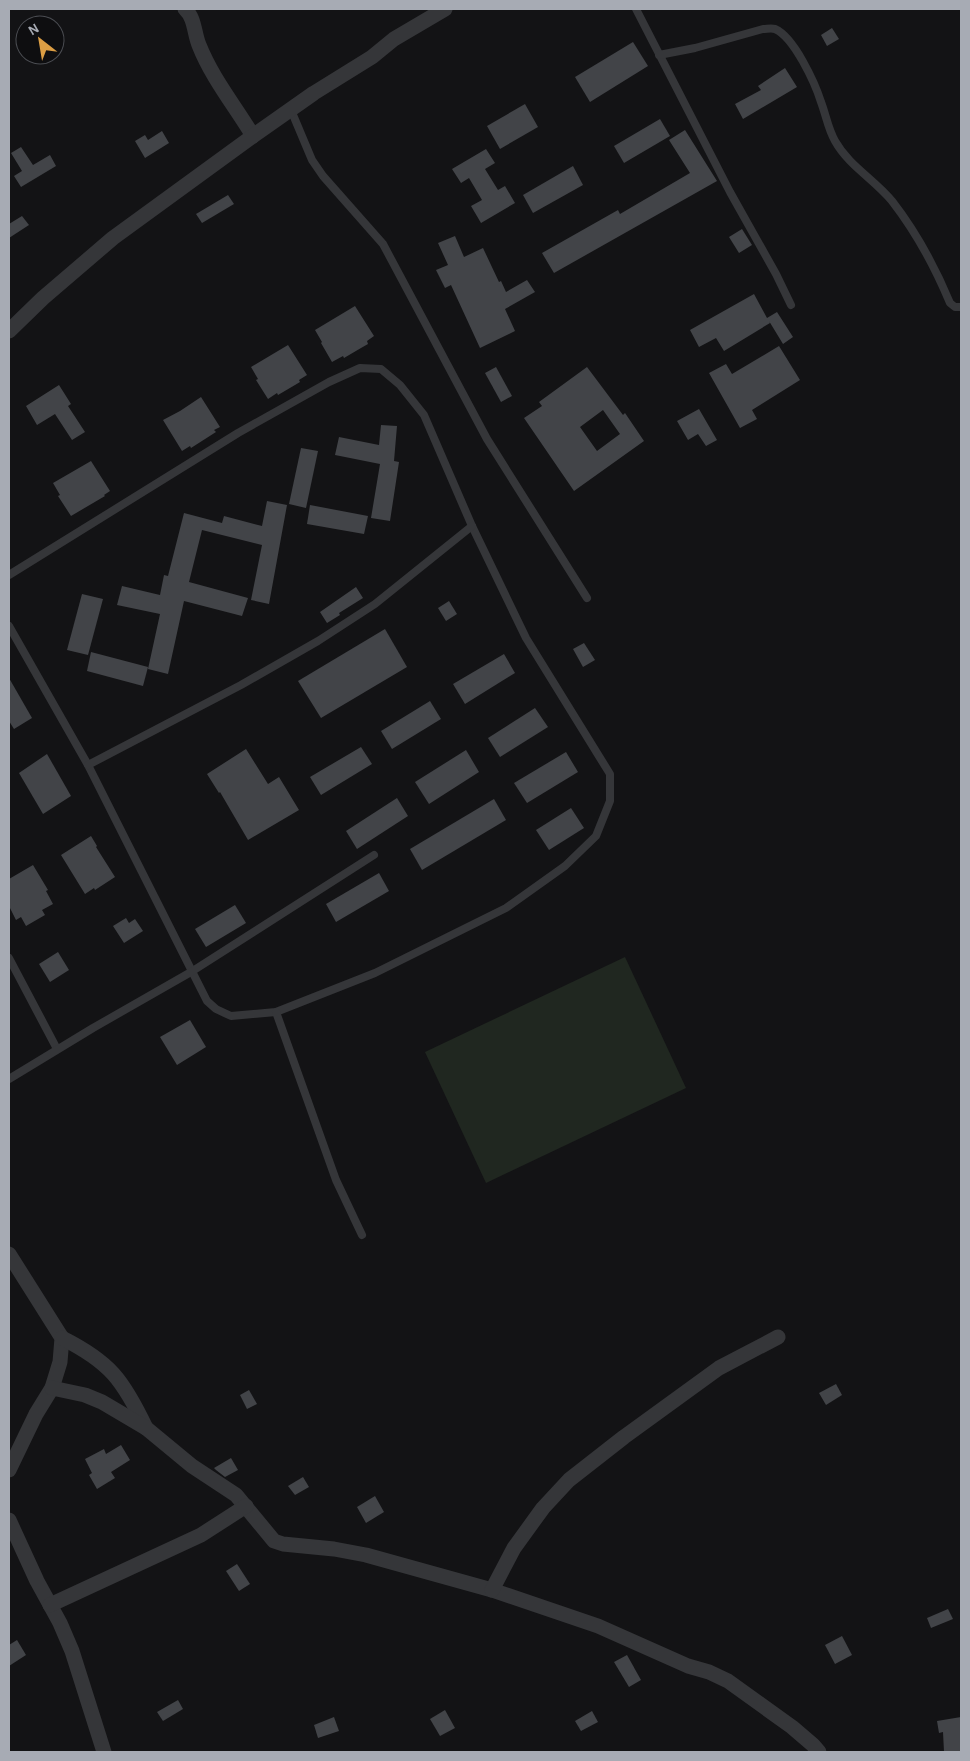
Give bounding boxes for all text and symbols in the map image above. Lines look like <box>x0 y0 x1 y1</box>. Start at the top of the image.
north arrow <box>15 15 65 65</box>
text: N <box>26 21 42 38</box>

